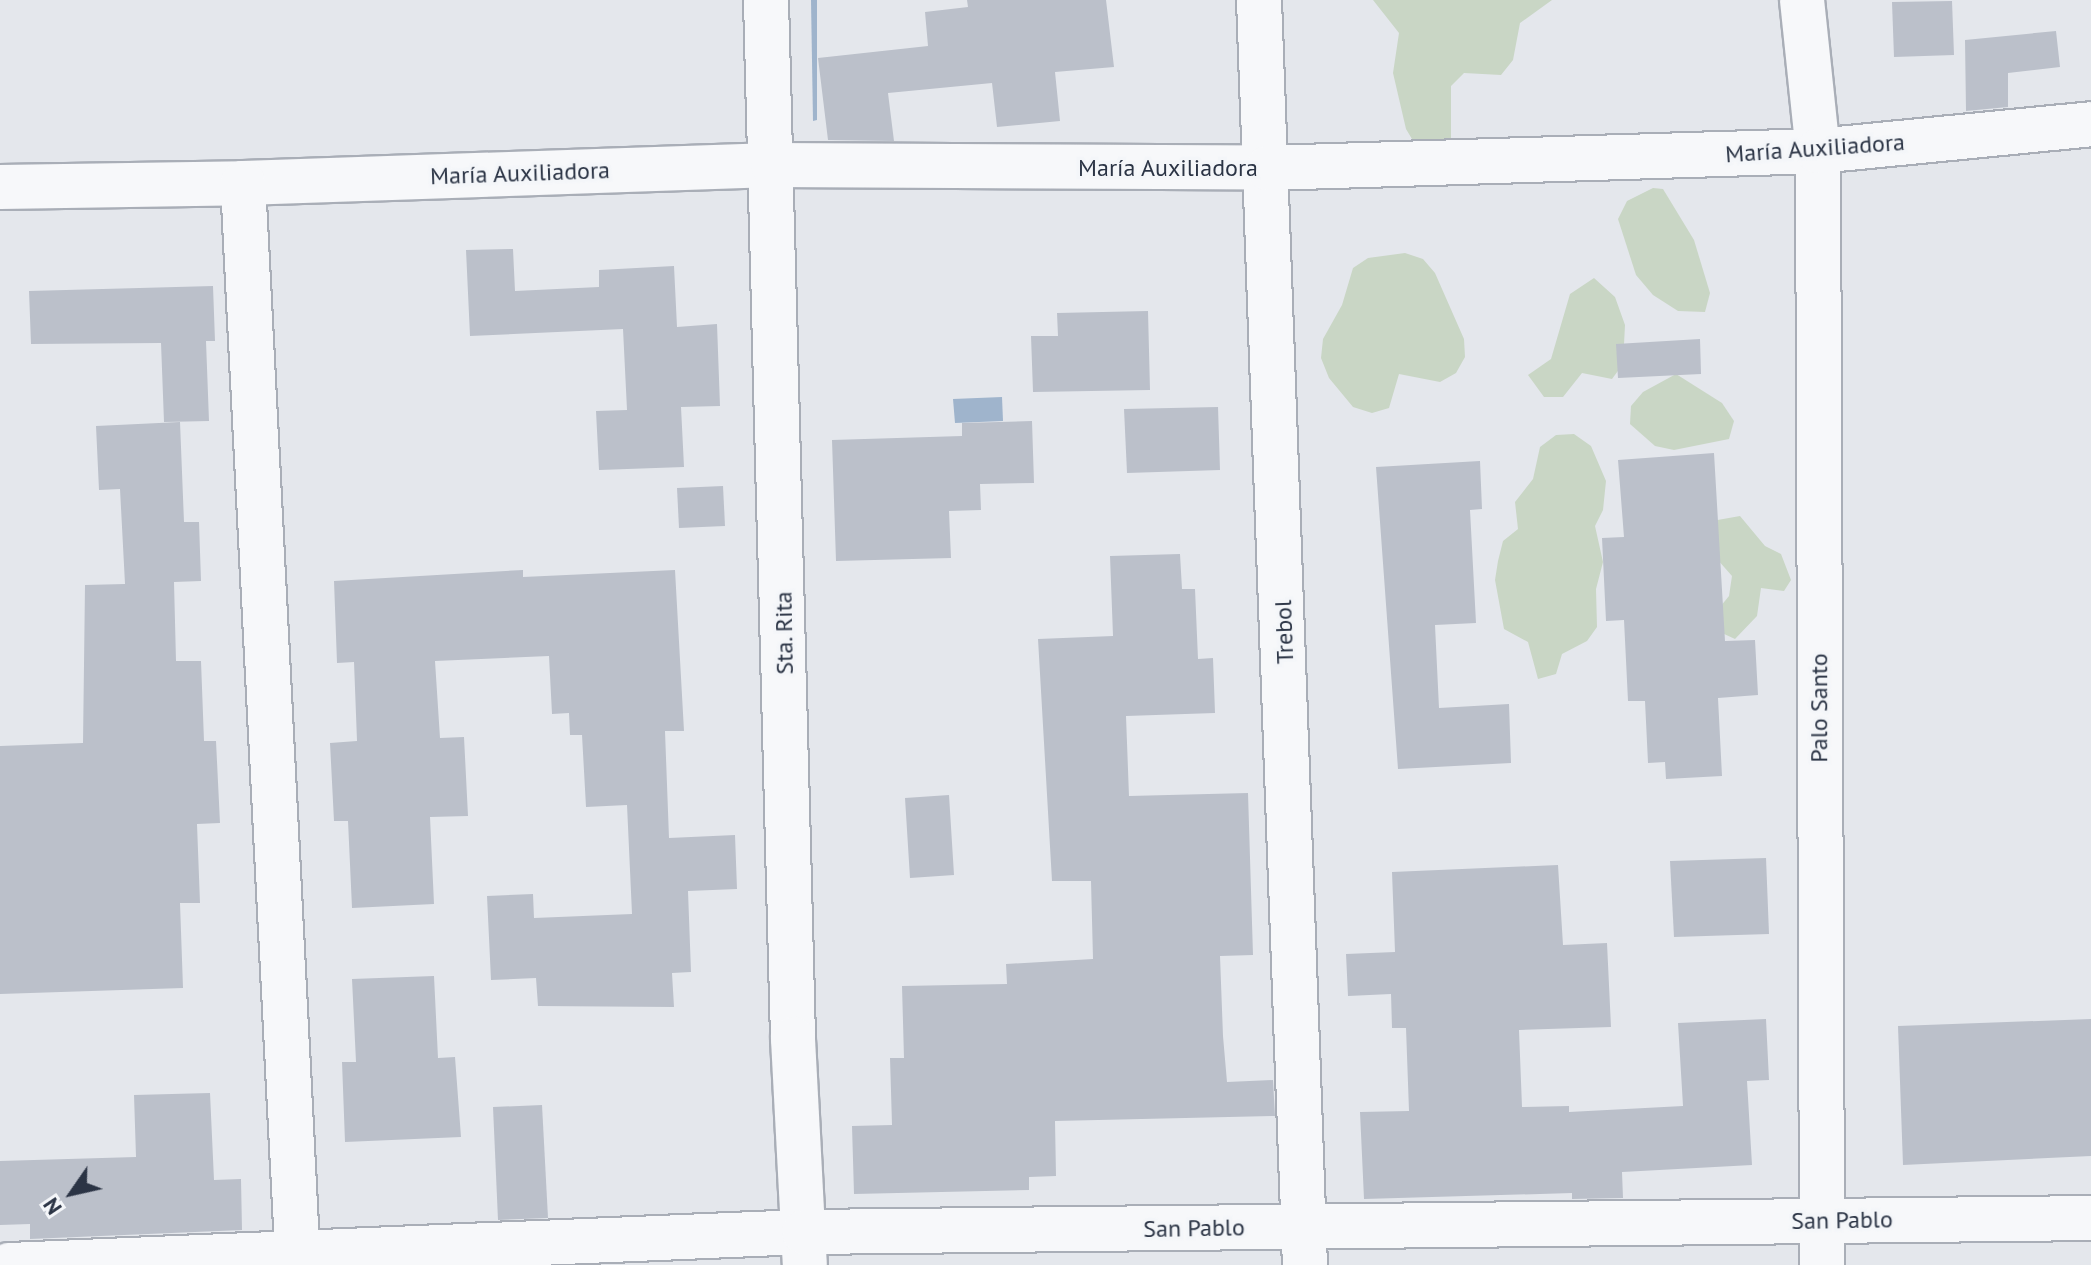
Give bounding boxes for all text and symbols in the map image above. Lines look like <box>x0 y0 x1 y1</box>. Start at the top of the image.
street label: María Auxiliadora <box>1724 127 1906 169</box>
street label: María Auxiliadora <box>1078 154 1258 182</box>
street label: María Auxiliadora <box>429 155 611 191</box>
street label: Sta. Rita <box>769 590 799 676</box>
street label: Trebol <box>1268 600 1300 664</box>
street label: Palo Santo <box>1805 653 1833 763</box>
north arrow <box>32 1153 112 1233</box>
text: N <box>36 1193 68 1220</box>
street label: San Pablo <box>1791 1205 1893 1235</box>
street label: San Pablo <box>1143 1213 1245 1243</box>

